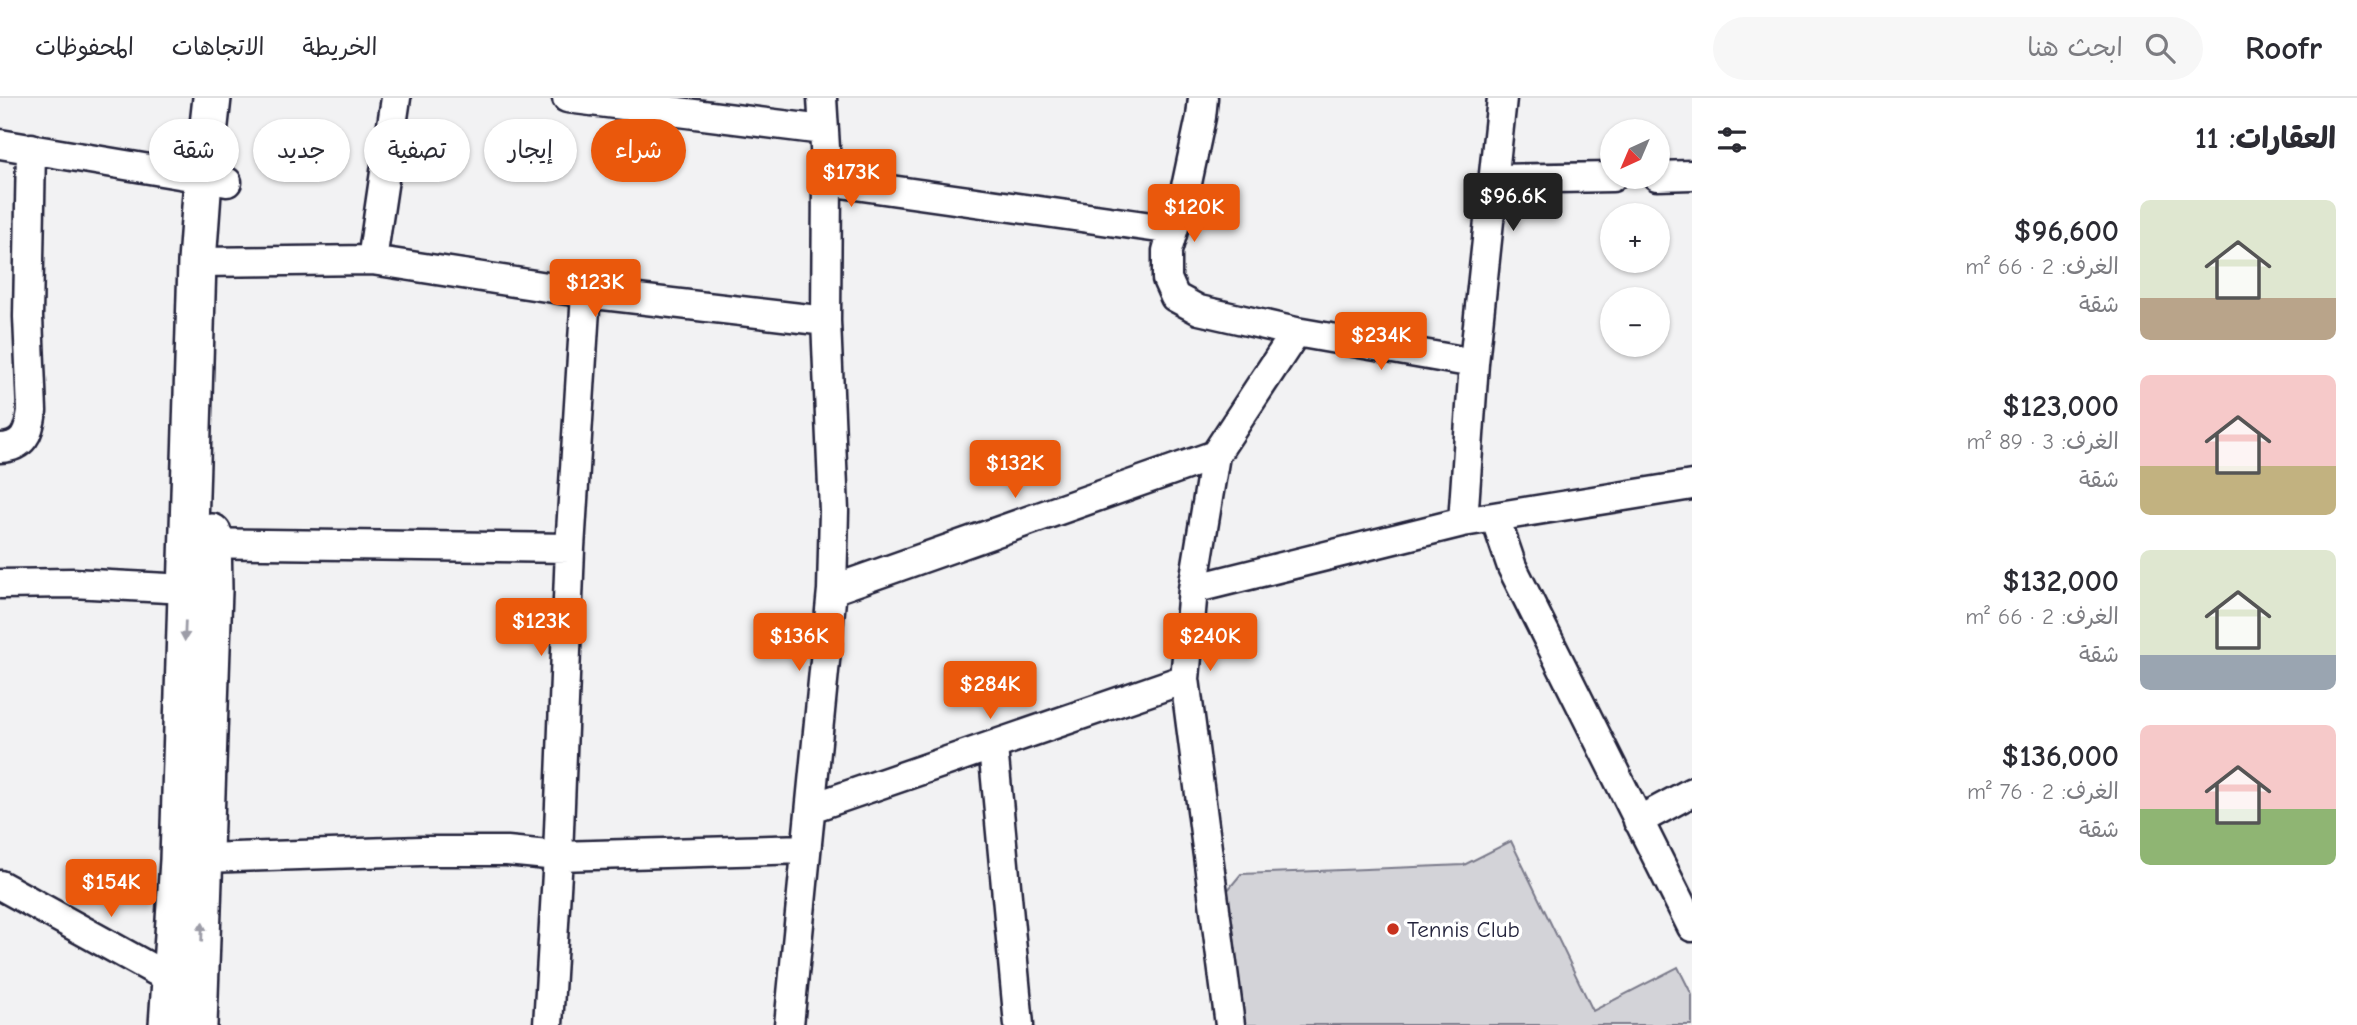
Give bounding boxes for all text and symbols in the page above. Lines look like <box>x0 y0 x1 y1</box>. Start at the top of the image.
search box <box>1713 17 2203 80</box>
icon: search <box>2141 29 2179 67</box>
text: Roofr <box>2245 29 2322 67</box>
text: المحفوظات <box>35 33 134 61</box>
text: الاتجاهات <box>172 33 265 61</box>
text: الخريطة <box>303 33 377 61</box>
text: ابحث هنا <box>2027 33 2123 63</box>
chip: شقة <box>149 119 239 182</box>
chip: جديد <box>253 119 350 182</box>
chip: تصفية <box>364 119 470 182</box>
chip: إيجار <box>484 119 577 182</box>
chip: شراء <box>591 119 686 182</box>
north arrow <box>1600 119 1670 189</box>
map controls <box>1600 119 1670 357</box>
icon: filters <box>1713 121 1751 159</box>
text: العقارات: 11 <box>2195 121 2336 156</box>
pin: $173K <box>802 150 900 209</box>
text: $173K <box>822 158 880 185</box>
pin: $96.6K <box>1456 174 1570 233</box>
text: $96.6K <box>1479 182 1547 209</box>
pin: $120K <box>1145 184 1243 244</box>
text: $120K <box>1164 193 1224 220</box>
button: + <box>1600 203 1670 273</box>
text: $96,600 <box>2014 214 2119 249</box>
icon: home <box>2196 228 2280 312</box>
text: الغرف: 2 · 66 m² <box>1965 253 2119 280</box>
pin: $123K <box>546 260 644 319</box>
text: $123K <box>566 268 624 295</box>
button: − <box>1600 287 1670 357</box>
text: شقة <box>2079 291 2119 318</box>
pin: $234K <box>1332 313 1430 372</box>
text: $234K <box>1351 321 1411 348</box>
text: $123,000 <box>2002 389 2119 424</box>
icon: home <box>2196 403 2280 487</box>
text: الغرف: 3 · 89 m² <box>1967 428 2119 455</box>
pin: $132K <box>966 440 1064 500</box>
text: $132K <box>986 449 1044 476</box>
text: شقة <box>2079 466 2119 493</box>
text: $132,000 <box>2002 564 2119 599</box>
icon: home <box>2196 578 2280 662</box>
pin: $123K <box>492 598 590 658</box>
text: الغرف: 2 · 66 m² <box>1965 603 2119 630</box>
text: $123K <box>512 607 570 634</box>
pin: $136K <box>750 614 848 673</box>
pin: $240K <box>1161 614 1259 673</box>
one-way arrow <box>180 620 191 642</box>
text: $136K <box>769 622 829 649</box>
text: $240K <box>1179 622 1241 649</box>
text: شقة <box>2079 641 2119 668</box>
pin: $284K <box>941 662 1039 721</box>
text: $284K <box>960 670 1020 697</box>
text: $136,000 <box>2001 739 2119 774</box>
icon: home <box>2196 753 2280 837</box>
text: الغرف: 2 · 76 m² <box>1967 778 2119 805</box>
text: شقة <box>2079 816 2119 843</box>
pin: $154K <box>62 860 160 919</box>
text: $154K <box>82 868 140 895</box>
place label: Tennis Club <box>1407 916 1520 943</box>
one-way arrow <box>197 921 208 943</box>
marker: Tennis Club <box>1385 921 1401 937</box>

